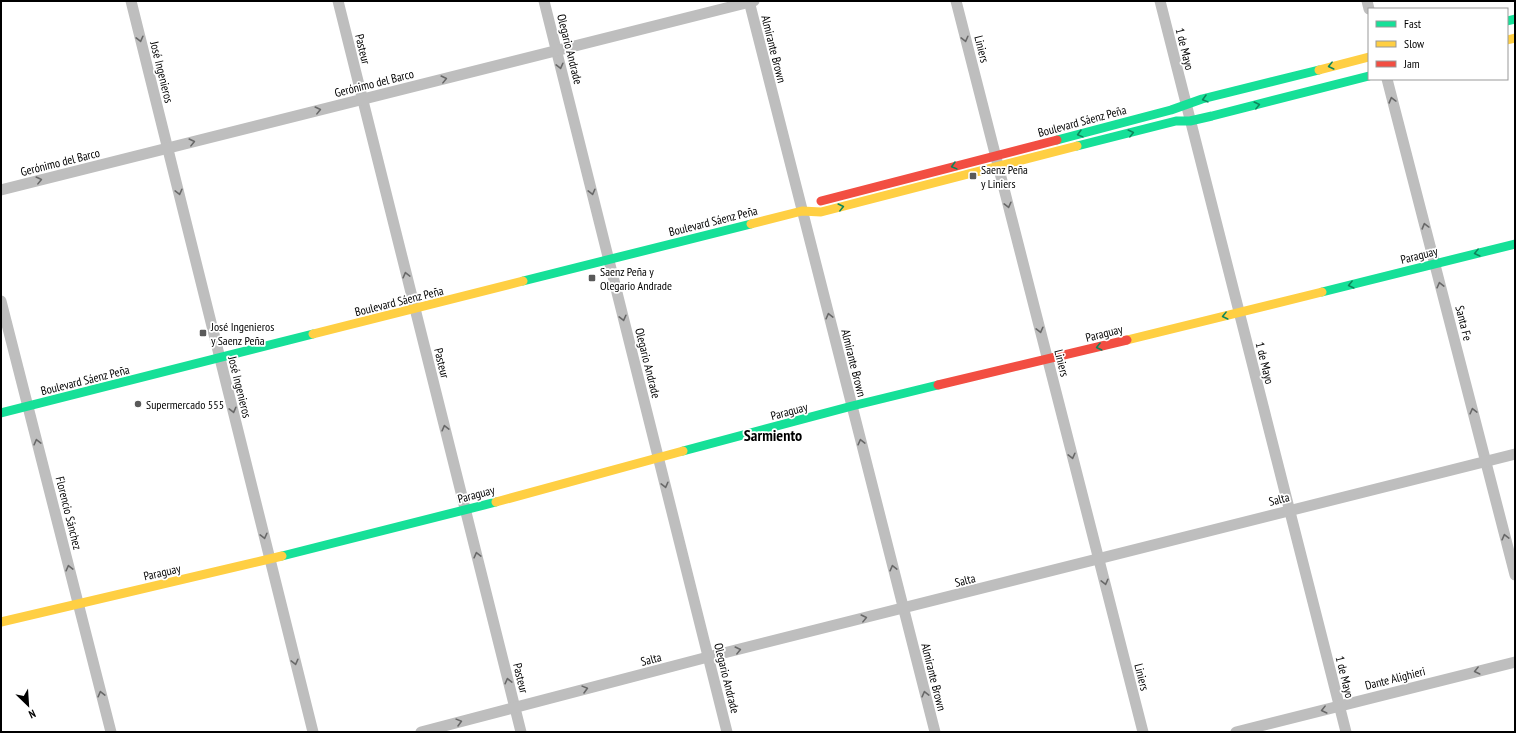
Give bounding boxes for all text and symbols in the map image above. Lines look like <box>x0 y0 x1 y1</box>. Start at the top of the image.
legend <box>1368 8 1508 80</box>
street label: Olegario Andrade <box>554 12 586 86</box>
street label: Almirante Brown <box>758 14 790 84</box>
text: Fast <box>1404 16 1422 31</box>
street label: 1 de Mayo <box>1173 26 1197 72</box>
street label: Pasteur <box>352 32 374 66</box>
street label: Liniers <box>971 34 993 64</box>
one-way arrow <box>136 36 144 42</box>
one-way arrow <box>961 36 969 42</box>
text: Slow <box>1404 36 1425 51</box>
street label: José Ingenieros <box>147 39 177 104</box>
text: Jam <box>1403 56 1420 71</box>
one-way arrow <box>1328 62 1334 70</box>
one-way arrow <box>556 63 564 69</box>
street label: Gerónimo del Barco <box>333 66 415 100</box>
one-way arrow <box>441 75 447 83</box>
one-way arrow <box>1202 94 1209 103</box>
one-way arrow <box>1388 97 1397 104</box>
one-way arrow <box>1254 101 1261 110</box>
street label: Boulevard Sáenz Peña <box>1036 102 1128 140</box>
one-way arrow <box>315 107 321 115</box>
one-way arrow <box>1077 129 1083 137</box>
one-way arrow <box>1128 129 1134 137</box>
one-way arrow <box>188 138 195 147</box>
street label: Gerónimo del Barco <box>19 145 101 179</box>
one-way arrow <box>951 161 958 170</box>
place label: Saenz Peña y Liniers <box>981 162 1028 191</box>
marker: Saenz Peña y Liniers <box>968 171 978 181</box>
one-way arrow <box>36 177 42 185</box>
one-way arrow <box>587 188 596 195</box>
one-way arrow <box>174 189 182 195</box>
one-way arrow <box>1003 201 1012 208</box>
street label: Boulevard Sáenz Peña <box>667 203 759 239</box>
one-way arrow <box>837 203 844 212</box>
one-way arrow <box>1421 223 1430 230</box>
street label: Paraguay <box>1399 243 1440 267</box>
one-way arrow <box>1474 249 1480 257</box>
place label: Saenz Peña y Olegario Andrade <box>600 264 672 293</box>
one-way arrow <box>403 272 411 278</box>
marker: Saenz Peña y Olegario Andrade <box>587 273 597 283</box>
one-way arrow <box>1348 280 1354 288</box>
one-way arrow <box>1437 282 1445 288</box>
street label: Boulevard Sáenz Peña <box>353 283 445 319</box>
street label: Santa Fe <box>1452 304 1476 342</box>
one-way arrow <box>1222 312 1228 320</box>
one-way arrow <box>825 313 834 320</box>
one-way arrow <box>619 315 627 321</box>
place label: José Ingenieros y Saenz Peña <box>210 319 274 348</box>
street label: Paraguay <box>1084 321 1125 345</box>
street label: Olegario Andrade <box>632 326 664 400</box>
one-way arrow <box>1035 327 1044 334</box>
marker: José Ingenieros y Saenz Peña <box>198 328 208 338</box>
street label: Almirante Brown <box>838 328 870 398</box>
street label: 1 de Mayo <box>1253 340 1277 386</box>
one-way arrow <box>1095 342 1102 351</box>
street label: Pasteur <box>431 346 453 380</box>
street label: Liniers <box>1051 348 1073 378</box>
street label: José Ingenieros <box>225 354 255 419</box>
street label: Boulevard Sáenz Peña <box>39 362 131 398</box>
place label: Supermercado 555 <box>146 397 224 412</box>
marker: Supermercado 555 <box>133 399 143 409</box>
street label: Paraguay <box>769 399 810 423</box>
one-way arrow <box>228 406 236 413</box>
one-way arrow <box>1469 408 1478 415</box>
one-way arrow <box>441 425 450 432</box>
district label: Sarmiento <box>744 425 802 445</box>
one-way arrow <box>34 439 42 445</box>
one-way arrow <box>857 439 866 446</box>
one-way arrow <box>1068 453 1076 460</box>
street label: Florencio Sánchez <box>53 475 85 551</box>
one-way arrow <box>660 481 669 488</box>
street label: Paraguay <box>456 482 497 506</box>
street label: Salta <box>1267 489 1291 509</box>
one-way arrow <box>259 532 268 539</box>
one-way arrow <box>1502 534 1510 540</box>
one-way arrow <box>473 551 481 558</box>
street label: Paraguay <box>142 560 183 584</box>
one-way arrow <box>66 565 74 571</box>
one-way arrow <box>889 565 898 572</box>
street label: Salta <box>953 570 977 590</box>
one-way arrow <box>1100 579 1108 586</box>
one-way arrow <box>861 615 867 623</box>
street label: Olegario Andrade <box>711 641 743 715</box>
street label: Almirante Brown <box>918 642 950 712</box>
one-way arrow <box>735 646 741 654</box>
street label: Salta <box>639 649 663 669</box>
street label: 1 de Mayo <box>1333 654 1357 700</box>
one-way arrow <box>291 659 299 665</box>
street label: Pasteur <box>510 661 532 695</box>
street label: Liniers <box>1131 662 1153 692</box>
street label: Dante Alighieri <box>1363 663 1427 693</box>
one-way arrow <box>1474 667 1480 675</box>
one-way arrow <box>504 677 513 684</box>
north arrow <box>8 685 48 725</box>
one-way arrow <box>582 686 588 694</box>
one-way arrow <box>98 691 106 697</box>
one-way arrow <box>922 691 930 697</box>
one-way arrow <box>1321 705 1327 713</box>
text: N <box>27 706 38 722</box>
one-way arrow <box>455 718 462 727</box>

